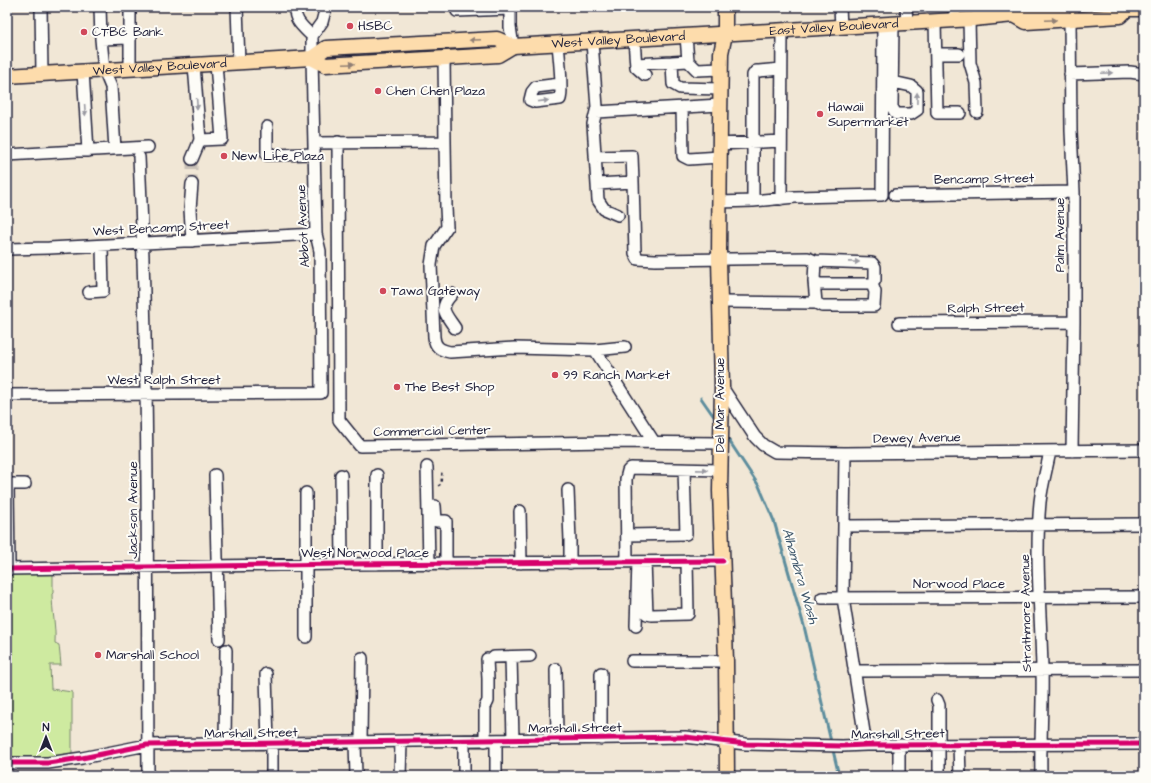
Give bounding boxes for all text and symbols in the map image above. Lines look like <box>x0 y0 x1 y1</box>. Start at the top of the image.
street label: East Valley Boulevard <box>769 14 899 40</box>
place label: HSBC <box>358 17 393 35</box>
one-way arrow <box>1045 17 1057 24</box>
marker: HSBC <box>345 21 355 31</box>
place label: CTBC Bank <box>92 23 163 41</box>
marker: CTBC Bank <box>79 27 89 37</box>
street label: West Valley Boulevard <box>551 27 686 53</box>
one-way arrow <box>469 37 481 44</box>
street label: West Valley Boulevard <box>92 54 228 80</box>
one-way arrow <box>343 60 355 67</box>
one-way arrow <box>1101 70 1114 76</box>
place label: Chen Chen Plaza <box>386 82 485 100</box>
marker: Chen Chen Plaza <box>373 86 383 96</box>
one-way arrow <box>914 91 920 104</box>
one-way arrow <box>194 98 201 110</box>
one-way arrow <box>537 98 550 104</box>
place label: Hawaii Supermarket <box>828 98 909 131</box>
one-way arrow <box>82 104 89 116</box>
marker: Hawaii Supermarket <box>815 109 825 119</box>
place label: New Life Plaza <box>232 147 324 165</box>
marker: New Life Plaza <box>219 151 229 161</box>
street label: Bencamp Street <box>934 169 1035 189</box>
street label: Abbot Avenue <box>292 184 314 268</box>
street label: Palm Avenue <box>1051 198 1069 272</box>
street label: West Bencamp Street <box>92 215 230 241</box>
one-way arrow <box>848 259 861 265</box>
place label: Tawa Gateway <box>391 282 480 301</box>
marker: Tawa Gateway <box>378 286 388 296</box>
street label: Ralph Street <box>947 298 1025 318</box>
street label: Del Mar Avenue <box>711 358 729 452</box>
place label: 99 Ranch Market <box>563 366 671 384</box>
marker: 99 Ranch Market <box>550 370 560 380</box>
street label: West Ralph Street <box>107 371 221 389</box>
place label: The Best Shop <box>405 378 494 396</box>
marker: The Best Shop <box>392 382 402 392</box>
street label: Commercial Center <box>373 421 491 441</box>
street label: Dewey Avenue <box>873 428 961 449</box>
street label: Jackson Avenue <box>124 461 142 559</box>
one-way arrow <box>696 467 709 473</box>
water label: Alhambra Wash <box>777 526 824 627</box>
street label: West Norwood Place <box>301 544 429 562</box>
street label: Strathmore Avenue <box>1016 554 1036 672</box>
street label: Norwood Place <box>913 575 1005 593</box>
place label: Marshall School <box>106 646 199 664</box>
marker: Marshall School <box>93 650 103 660</box>
north arrow <box>26 717 66 757</box>
street label: Marshall Street <box>528 718 623 738</box>
text: N <box>43 720 50 735</box>
street label: Marshall Street <box>204 723 299 743</box>
street label: Marshall Street <box>851 724 946 744</box>

